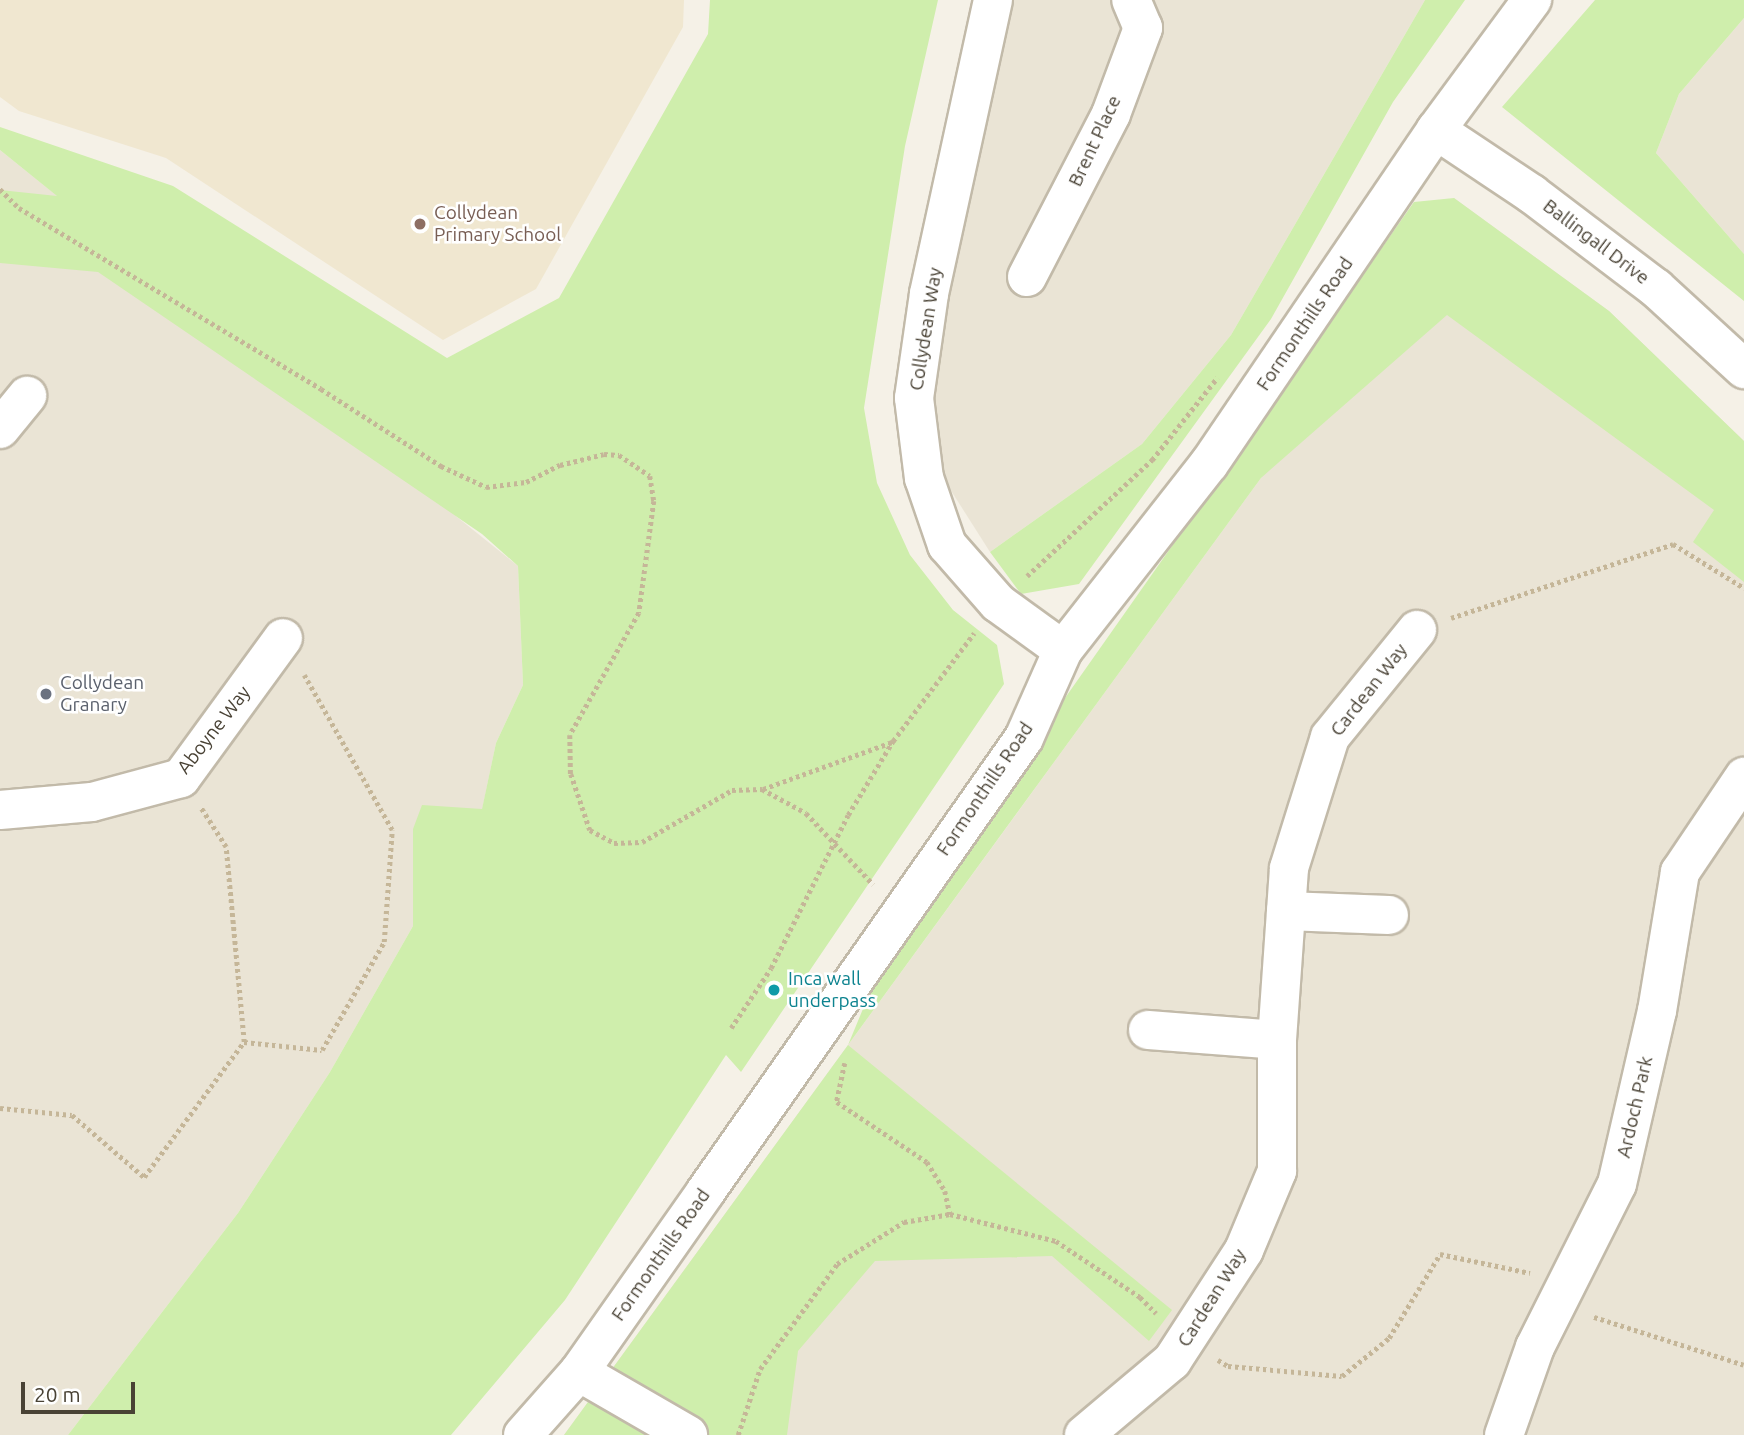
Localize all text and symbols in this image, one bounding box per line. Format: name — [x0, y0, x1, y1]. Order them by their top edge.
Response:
street label: Brent Place — [1064, 92, 1126, 190]
street label: Ballingall Drive — [1538, 195, 1654, 289]
place label: Collydean Primary School — [434, 202, 561, 246]
marker: Collydean Primary School — [412, 216, 428, 232]
street label: Formonthills Road — [1252, 253, 1358, 395]
street label: Collydean Way — [905, 266, 947, 392]
street label: Cardean Way — [1326, 639, 1412, 741]
place label: Collydean Granary — [60, 672, 144, 716]
street label: Aboyne Way — [173, 681, 255, 779]
marker: Collydean Granary — [38, 686, 54, 702]
street label: Formonthills Road — [932, 718, 1038, 860]
place label: Inca wall underpass — [788, 968, 876, 1012]
marker: Inca wall underpass — [766, 982, 782, 998]
street label: Ardoch Park — [1612, 1054, 1658, 1160]
street label: Formonthills Road — [607, 1185, 715, 1325]
street label: Cardean Way — [1173, 1245, 1251, 1351]
scale bar — [24, 1368, 138, 1412]
text: 20 m — [34, 1382, 81, 1406]

